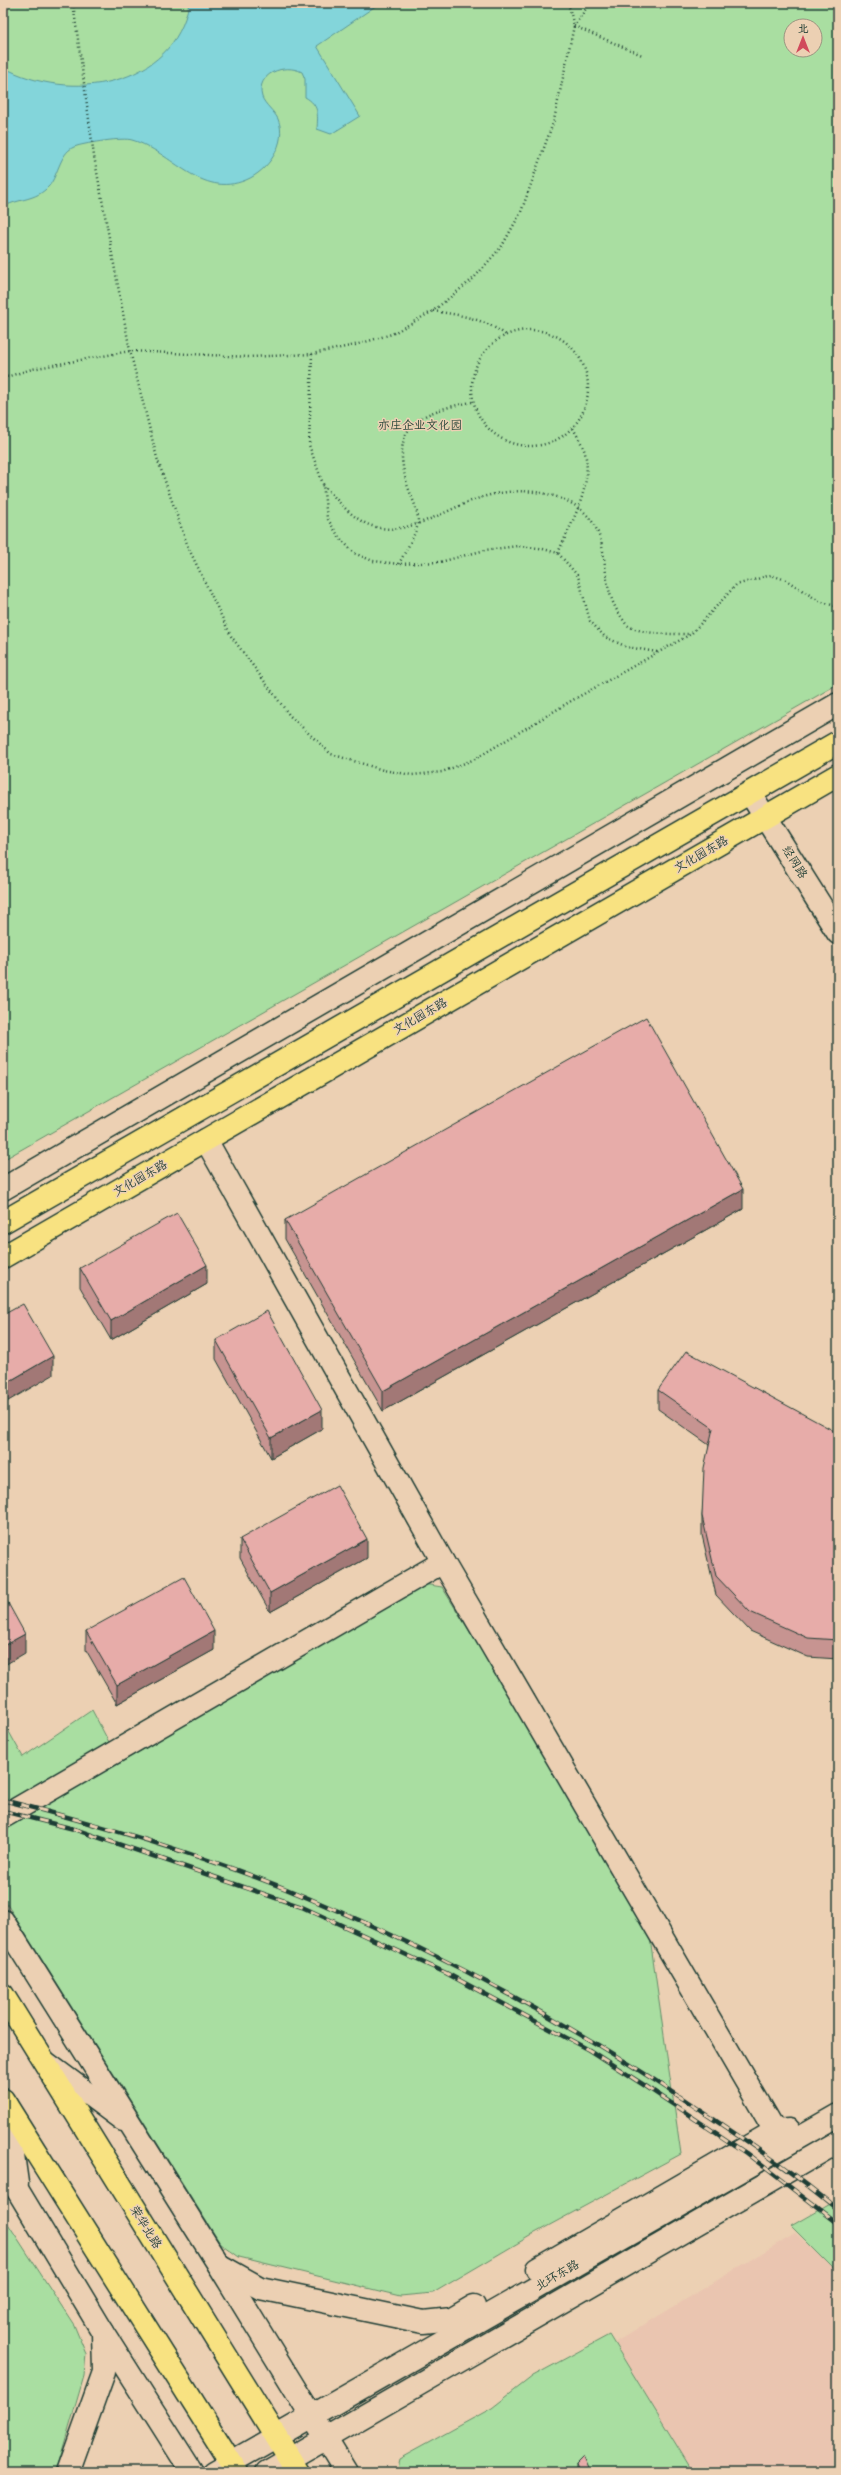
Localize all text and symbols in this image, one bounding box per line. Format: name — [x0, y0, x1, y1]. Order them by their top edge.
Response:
north arrow — [783, 18, 823, 58]
text: 北 — [798, 21, 809, 35]
park label: 亦庄企业文化园 — [378, 417, 462, 432]
street label: 文化园东路 — [671, 832, 730, 875]
street label: 经网路 — [780, 842, 811, 881]
street label: 文化园东路 — [390, 994, 449, 1037]
street label: 文化园东路 — [110, 1156, 169, 1199]
street label: 荣华北路 — [127, 2202, 166, 2251]
street label: 北环东路 — [532, 2256, 581, 2293]

